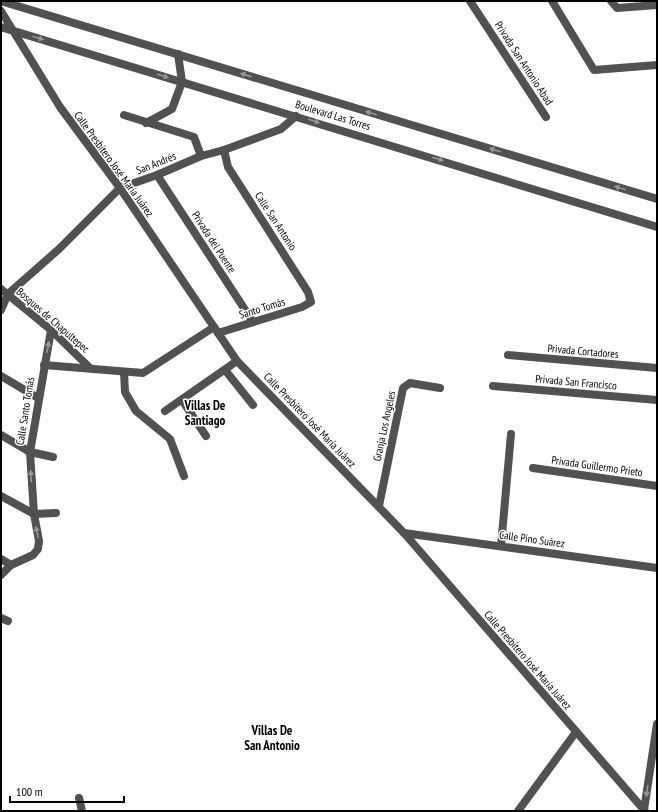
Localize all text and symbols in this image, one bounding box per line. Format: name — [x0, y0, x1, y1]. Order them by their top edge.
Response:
street label: Privada San Antonio Abad — [492, 18, 556, 108]
one-way arrow — [33, 35, 45, 41]
one-way arrow — [240, 72, 252, 78]
one-way arrow — [157, 73, 169, 79]
street label: Boulevard Las Torres — [294, 97, 373, 133]
street label: Calle Presbítero José María Juárez — [71, 109, 157, 219]
one-way arrow — [365, 110, 377, 116]
one-way arrow — [308, 118, 320, 124]
one-way arrow — [489, 147, 501, 153]
street label: San Andrés — [134, 149, 178, 177]
one-way arrow — [433, 156, 445, 162]
one-way arrow — [613, 185, 625, 191]
street label: Calle San Antonio — [252, 189, 300, 253]
street label: Privada del Puente — [189, 209, 239, 276]
street label: Bosques de Chapultepec — [14, 284, 93, 356]
street label: Santo Tomás — [237, 294, 287, 322]
one-way arrow — [45, 341, 51, 354]
street label: Privada Cortadores — [547, 341, 619, 361]
street label: Calle Presbítero José María Juárez — [261, 370, 359, 470]
street label: Privada San Francisco — [535, 371, 618, 393]
street label: Calle Santo Tomás — [13, 376, 37, 446]
street label: Granja Los Angeles — [370, 389, 398, 462]
district label: Villas De Santiago — [184, 397, 226, 429]
street label: Privada Guillermo Prieto — [550, 453, 644, 479]
one-way arrow — [28, 470, 35, 482]
one-way arrow — [34, 525, 40, 538]
street label: Calle Pino Suárez — [498, 527, 566, 551]
street label: Calle Presbítero José María Juárez — [481, 608, 575, 712]
district label: Villas De San Antonio — [244, 722, 300, 754]
scale bar — [10, 778, 124, 804]
text: 100 m — [16, 784, 43, 799]
one-way arrow — [644, 784, 650, 797]

